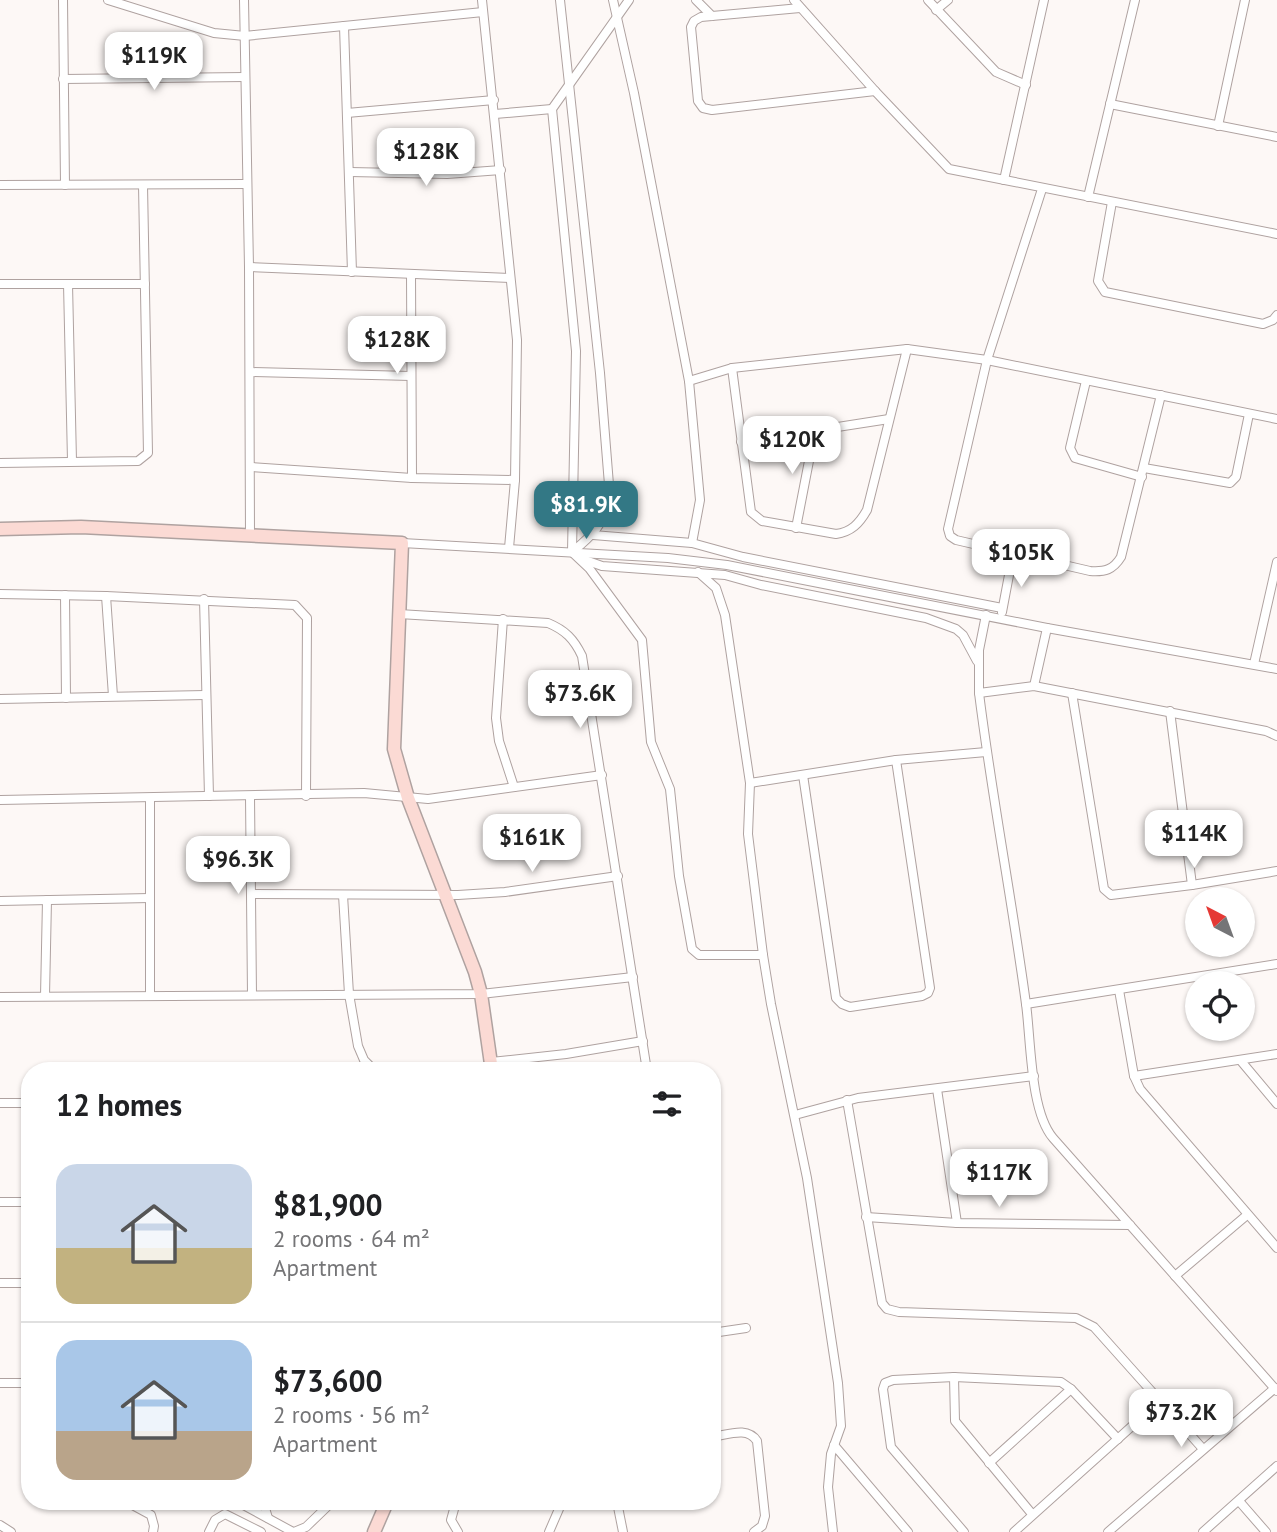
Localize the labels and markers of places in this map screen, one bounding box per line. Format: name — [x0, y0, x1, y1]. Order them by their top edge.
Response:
pin: $119K — [105, 32, 203, 92]
pin: $128K — [377, 128, 475, 188]
pin: $128K — [348, 316, 446, 376]
pin: $120K — [743, 416, 841, 476]
pin: $81.9K — [529, 482, 643, 541]
pin: $105K — [972, 530, 1070, 589]
pin: $73.6K — [523, 670, 637, 730]
pin: $114K — [1145, 810, 1243, 870]
pin: $161K — [483, 814, 581, 874]
pin: $96.3K — [181, 836, 295, 896]
pin: $117K — [950, 1150, 1048, 1209]
pin: $73.2K — [1124, 1390, 1238, 1449]

